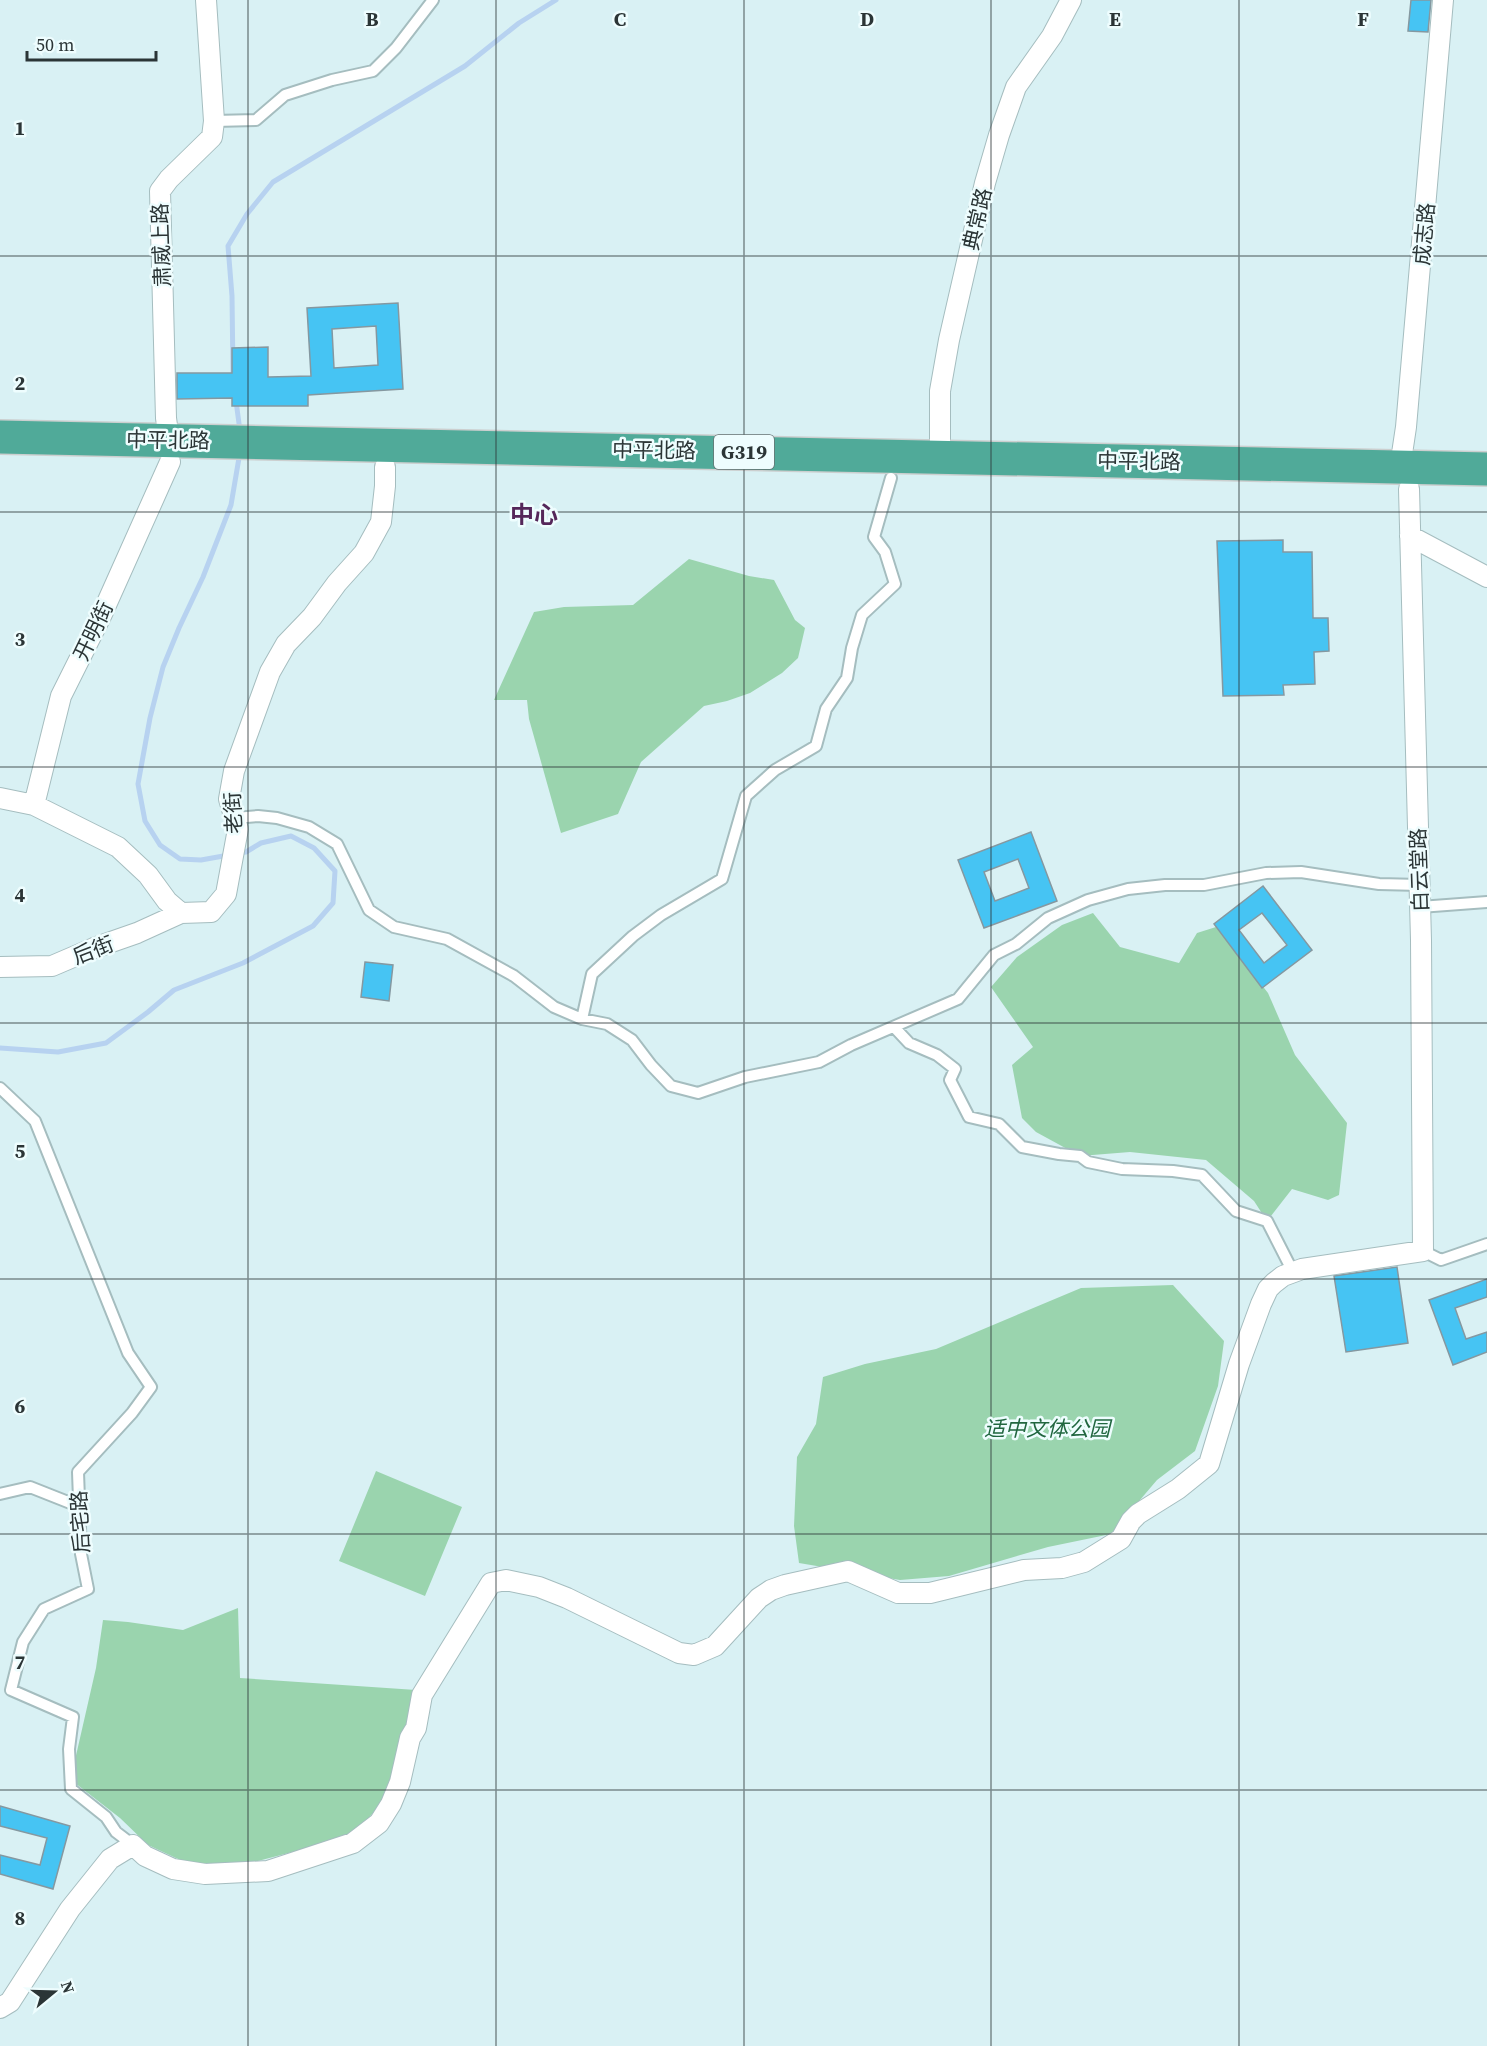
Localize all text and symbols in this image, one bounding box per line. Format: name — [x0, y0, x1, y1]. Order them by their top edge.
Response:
text: B — [365, 5, 379, 33]
text: C — [614, 5, 626, 33]
text: D — [860, 5, 874, 33]
text: E — [1109, 5, 1121, 33]
text: F — [1357, 5, 1369, 33]
scale bar — [27, 24, 156, 62]
text: 50 m — [36, 32, 74, 57]
text: 1 — [15, 114, 25, 142]
street label: 典常路 — [956, 185, 998, 253]
street label: 成志路 — [1407, 201, 1441, 267]
street label: 肃威上路 — [145, 203, 177, 287]
text: 2 — [15, 369, 26, 397]
street label: 中平北路 — [126, 425, 210, 455]
street label: 中平北路 — [612, 435, 696, 465]
road number: G319 — [714, 435, 774, 469]
street label: 中平北路 — [1097, 446, 1181, 476]
district label: 中心 — [510, 498, 558, 531]
street label: 开明街 — [66, 596, 120, 666]
text: 3 — [15, 625, 26, 653]
street label: 老街 — [217, 791, 249, 835]
street label: 白云堂路 — [1403, 828, 1435, 912]
text: 4 — [15, 881, 26, 909]
street label: 后街 — [68, 929, 118, 971]
text: 5 — [15, 1137, 26, 1165]
text: 6 — [15, 1392, 26, 1420]
park label: 适中文体公园 — [984, 1414, 1113, 1443]
street label: 后宅路 — [64, 1490, 96, 1554]
text: 7 — [15, 1648, 26, 1676]
text: 8 — [15, 1904, 25, 1932]
north arrow — [24, 1962, 84, 2022]
text: N — [56, 1978, 81, 1997]

